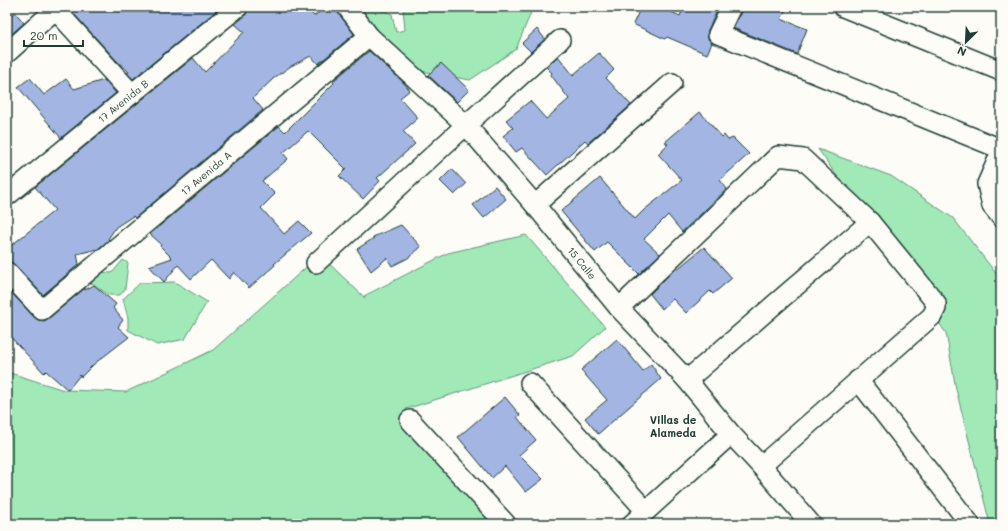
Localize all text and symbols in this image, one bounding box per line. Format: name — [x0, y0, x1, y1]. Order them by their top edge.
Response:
scale bar — [24, 22, 83, 48]
north arrow — [946, 22, 986, 62]
text: 20 m — [30, 27, 58, 43]
text: N — [955, 43, 969, 60]
street label: 17 Avenida B — [95, 76, 151, 126]
street label: 17 Avenida A — [178, 148, 234, 198]
street label: 15 Calle — [565, 244, 599, 282]
district label: Villas de Alameda — [650, 412, 697, 440]

